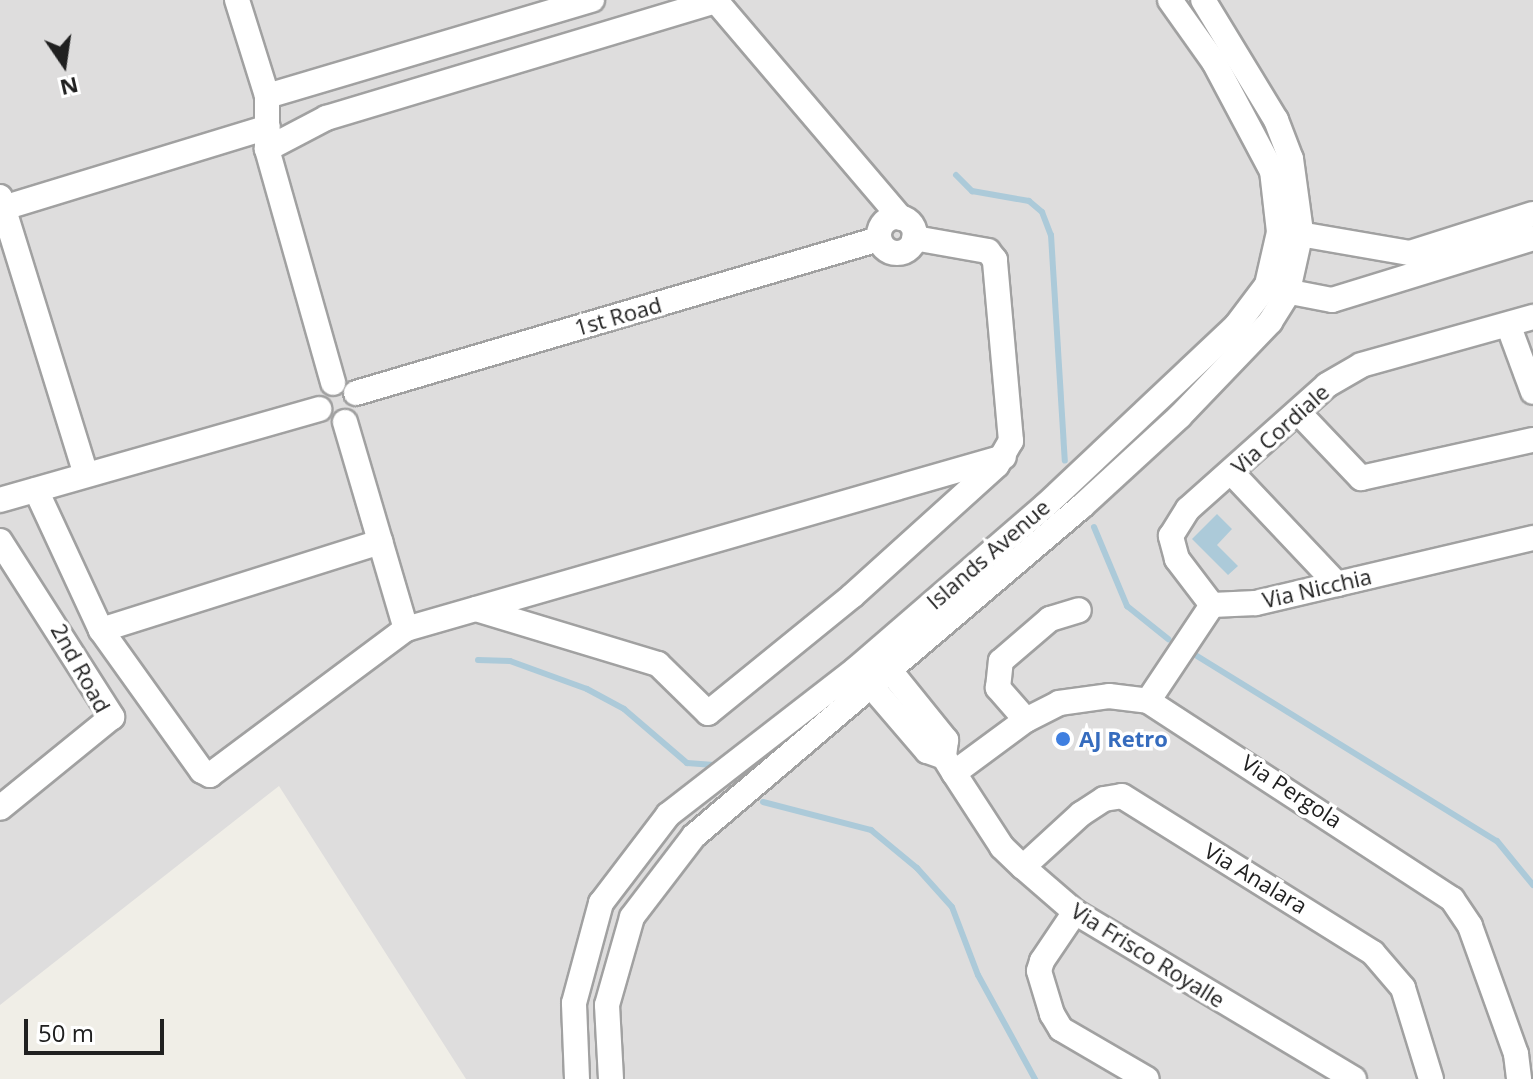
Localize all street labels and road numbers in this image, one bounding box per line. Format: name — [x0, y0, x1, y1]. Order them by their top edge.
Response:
street label: 1st Road — [572, 291, 664, 341]
street label: Via Cordiale — [1226, 378, 1334, 480]
street label: Islands Avenue — [921, 493, 1055, 615]
street label: Via Nicchia — [1260, 563, 1374, 613]
street label: 2nd Road — [46, 619, 116, 717]
street label: Via Pergola — [1237, 749, 1347, 833]
street label: Via Analara — [1200, 837, 1312, 919]
street label: Via Frisco Royalle — [1066, 897, 1230, 1013]

